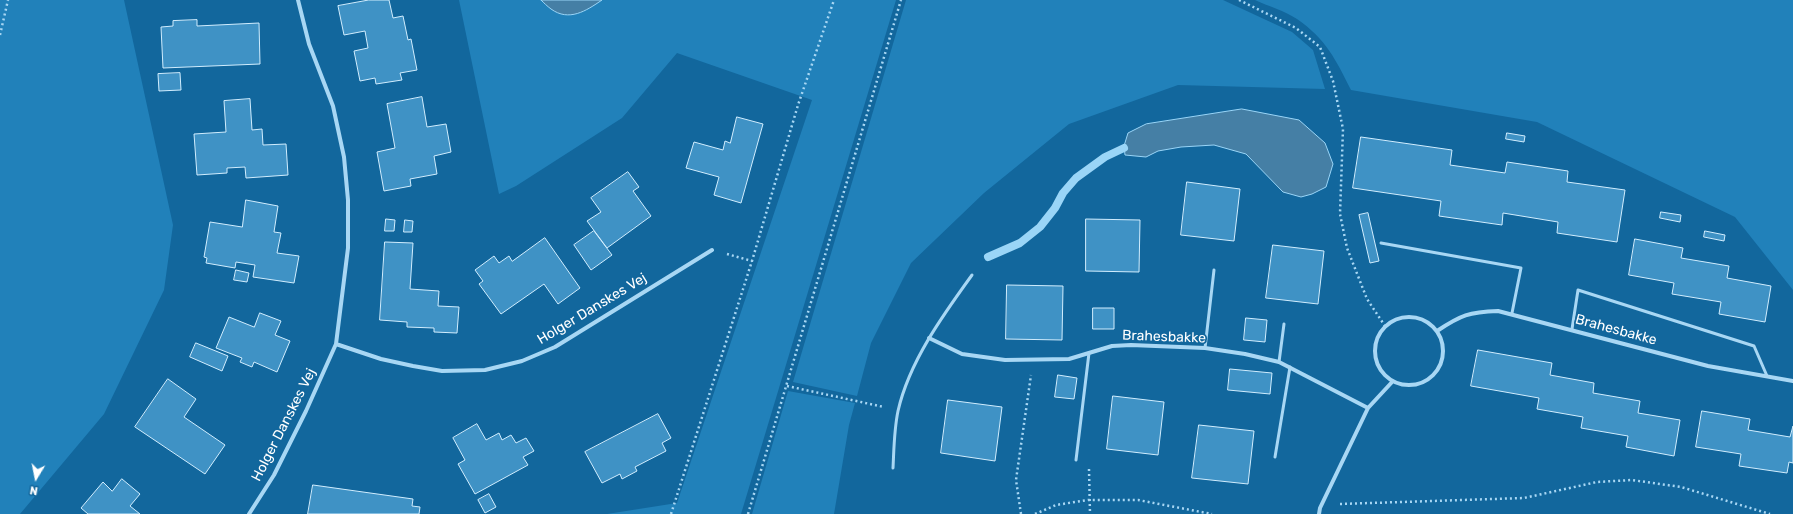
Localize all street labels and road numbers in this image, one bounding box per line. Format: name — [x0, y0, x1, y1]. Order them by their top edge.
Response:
street label: Holger Danskes Vej — [534, 270, 650, 348]
street label: Brahesbakke — [1573, 311, 1659, 349]
street label: Brahesbakke — [1122, 327, 1206, 347]
street label: Holger Danskes Vej — [248, 366, 320, 484]

